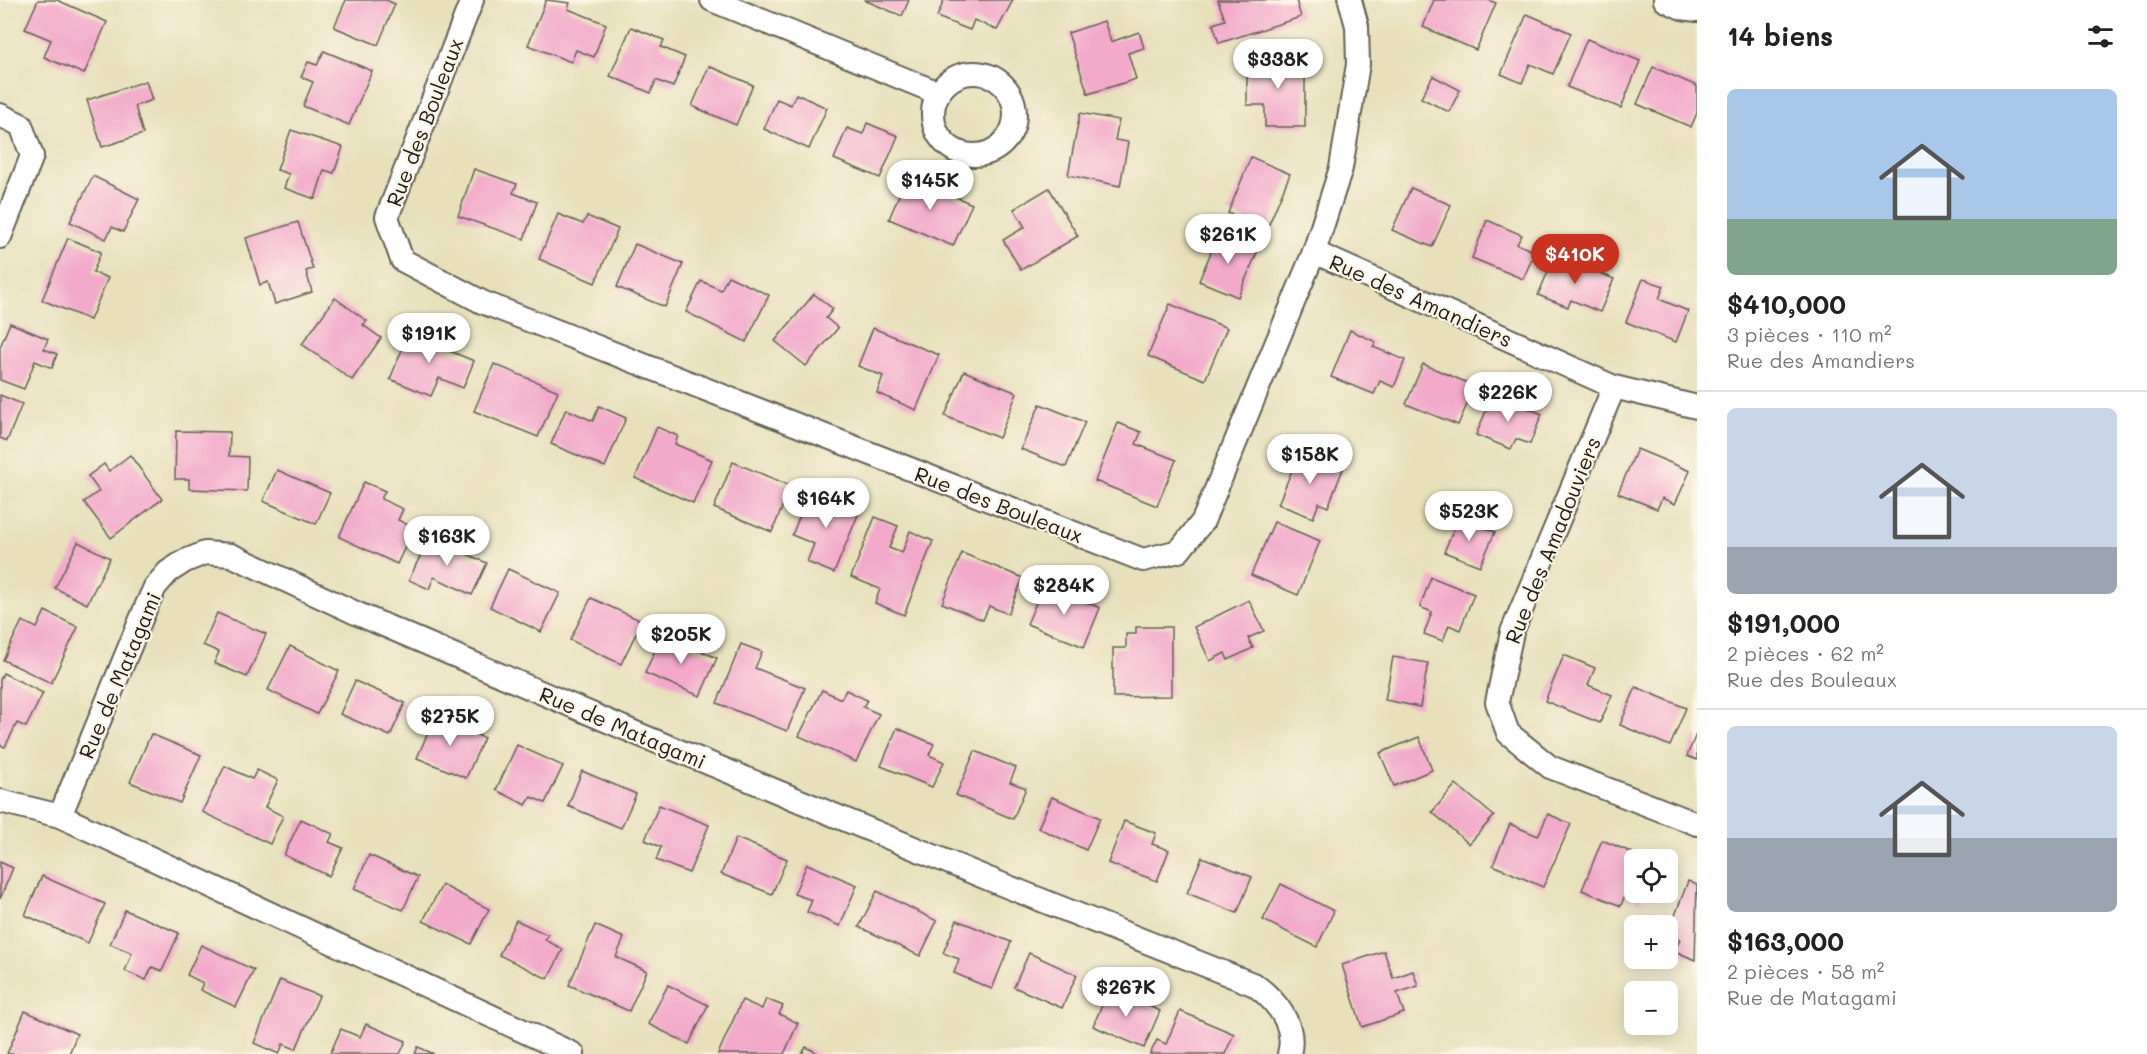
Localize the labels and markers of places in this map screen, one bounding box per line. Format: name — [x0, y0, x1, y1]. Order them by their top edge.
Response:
pin: $338K — [1236, 39, 1320, 90]
pin: $145K — [888, 160, 972, 211]
pin: $261K — [1186, 214, 1270, 265]
pin: $410K — [1533, 234, 1617, 285]
pin: $191K — [387, 313, 471, 364]
pin: $226K — [1466, 372, 1550, 423]
pin: $158K — [1268, 434, 1352, 485]
pin: $164K — [784, 478, 868, 529]
pin: $523K — [1427, 491, 1511, 542]
pin: $163K — [405, 516, 489, 567]
pin: $284K — [1022, 565, 1106, 616]
pin: $205K — [639, 614, 723, 665]
pin: $275K — [408, 696, 492, 747]
pin: $267K — [1084, 967, 1168, 1018]

